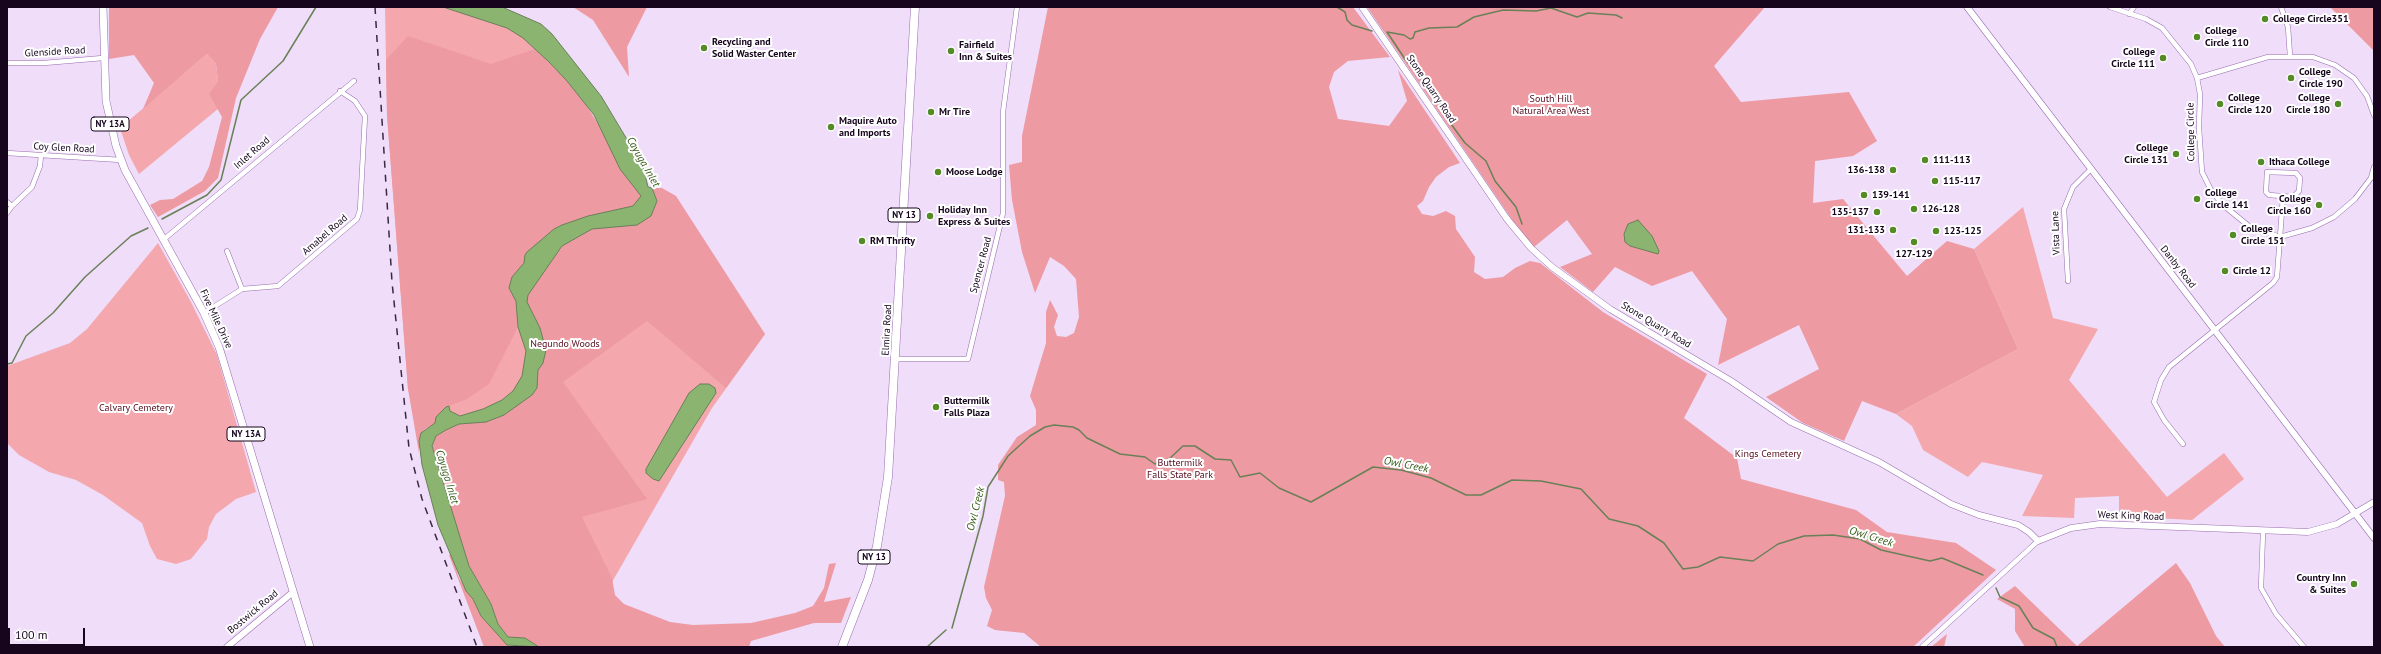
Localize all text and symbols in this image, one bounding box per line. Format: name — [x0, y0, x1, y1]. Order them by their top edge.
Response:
place label: College Circle351 — [2273, 13, 2349, 25]
marker: College Circle351 — [2260, 14, 2270, 24]
place label: College Circle 110 — [2205, 25, 2249, 48]
marker: College Circle 110 — [2192, 32, 2202, 42]
place label: Recycling and Solid Waster Center — [712, 36, 796, 60]
place label: Fairfield Inn & Suites — [959, 39, 1012, 62]
marker: Recycling and Solid Waster Center — [699, 43, 709, 53]
street label: Glenside Road — [24, 44, 86, 60]
marker: Fairfield Inn & Suites — [946, 46, 956, 56]
place label: College Circle 111 — [2111, 46, 2155, 70]
street label: Stone Quarry Road — [1404, 53, 1458, 125]
marker: College Circle 111 — [2158, 53, 2168, 63]
place label: College Circle 190 — [2299, 66, 2343, 90]
marker: College Circle 190 — [2286, 73, 2296, 83]
place label: College Circle 120 — [2228, 92, 2272, 116]
place label: College Circle 180 — [2286, 92, 2330, 116]
park label: South Hill Natural Area West — [1513, 93, 1589, 116]
marker: College Circle 120 — [2215, 99, 2225, 109]
marker: College Circle 180 — [2333, 99, 2343, 109]
street label: College Circle — [2184, 102, 2198, 162]
place label: Mr Tire — [939, 106, 970, 118]
marker: Mr Tire — [926, 107, 936, 117]
place label: Maquire Auto and Imports — [839, 115, 897, 138]
road number: NY 13A — [91, 117, 129, 131]
marker: Maquire Auto and Imports — [826, 122, 836, 132]
street label: Inlet Road — [232, 134, 272, 172]
water label: Cayuga Inlet — [623, 135, 663, 189]
street label: Coy Glen Road — [33, 140, 95, 156]
place label: College Circle 131 — [2124, 142, 2168, 166]
marker: College Circle 131 — [2171, 149, 2181, 159]
place label: 111-113 — [1933, 154, 1971, 166]
marker: 111-113 — [1920, 155, 1930, 165]
place label: Ithaca College — [2269, 156, 2330, 168]
marker: Ithaca College — [2256, 157, 2266, 167]
place label: 136-138 — [1847, 164, 1885, 176]
marker: 136-138 — [1888, 165, 1898, 175]
place label: Moose Lodge — [946, 166, 1003, 178]
marker: Moose Lodge — [933, 167, 943, 177]
place label: 115-117 — [1943, 175, 1981, 187]
marker: 115-117 — [1930, 176, 1940, 186]
place label: College Circle 141 — [2205, 187, 2249, 210]
place label: 139-141 — [1872, 189, 1910, 201]
marker: 139-141 — [1859, 190, 1869, 200]
place label: College Circle 160 — [2267, 193, 2311, 216]
marker: College Circle 141 — [2192, 194, 2202, 204]
marker: College Circle 160 — [2314, 200, 2324, 210]
place label: 126-128 — [1922, 203, 1960, 215]
place label: Holiday Inn Express & Suites — [938, 204, 1010, 228]
marker: 126-128 — [1909, 204, 1919, 214]
place label: 135-137 — [1831, 206, 1869, 218]
marker: 135-137 — [1872, 207, 1882, 217]
road number: NY 13 — [888, 208, 920, 222]
marker: Holiday Inn Express & Suites — [925, 211, 935, 221]
street label: Vista Lane — [2049, 211, 2063, 255]
street label: Amabel Road — [300, 212, 350, 258]
place label: College Circle 151 — [2241, 223, 2285, 246]
place label: 131-133 — [1847, 224, 1885, 236]
marker: 131-133 — [1888, 225, 1898, 235]
place label: 123-125 — [1944, 225, 1982, 237]
marker: 123-125 — [1931, 226, 1941, 236]
marker: College Circle 151 — [2228, 230, 2238, 240]
place label: RM Thrifty — [870, 235, 915, 247]
street label: Spencer Road — [968, 235, 994, 295]
marker: RM Thrifty — [857, 236, 867, 246]
marker: 127-129 — [1909, 237, 1919, 247]
street label: Danby Road — [2158, 243, 2198, 291]
place label: 127-129 — [1896, 248, 1932, 260]
place label: Circle 12 — [2233, 265, 2271, 277]
marker: Circle 12 — [2220, 266, 2230, 276]
street label: Five Mile Drive — [197, 287, 235, 351]
street label: Stone Quarry Road — [1619, 299, 1693, 351]
street label: Elmira Road — [880, 304, 894, 356]
park label: Negundo Woods — [530, 338, 600, 350]
place label: Buttermilk Falls Plaza — [944, 395, 990, 418]
park label: Calvary Cemetery — [99, 402, 173, 414]
marker: Buttermilk Falls Plaza — [931, 402, 941, 412]
road number: NY 13A — [227, 427, 265, 441]
park label: Kings Cemetery — [1735, 448, 1801, 460]
water label: Cayuga Inlet — [433, 449, 461, 505]
water label: Owl Creek — [1383, 454, 1429, 476]
park label: Buttermilk Falls State Park — [1147, 457, 1213, 480]
water label: Owl Creek — [964, 486, 988, 532]
street label: West King Road — [2097, 509, 2165, 523]
water label: Owl Creek — [1848, 524, 1894, 550]
road number: NY 13 — [858, 550, 890, 564]
place label: Country Inn & Suites — [2297, 572, 2346, 596]
marker: Country Inn & Suites — [2349, 579, 2359, 589]
street label: Bostwick Road — [225, 587, 281, 637]
scale bar — [10, 620, 87, 646]
text: 100 m — [15, 627, 48, 642]

